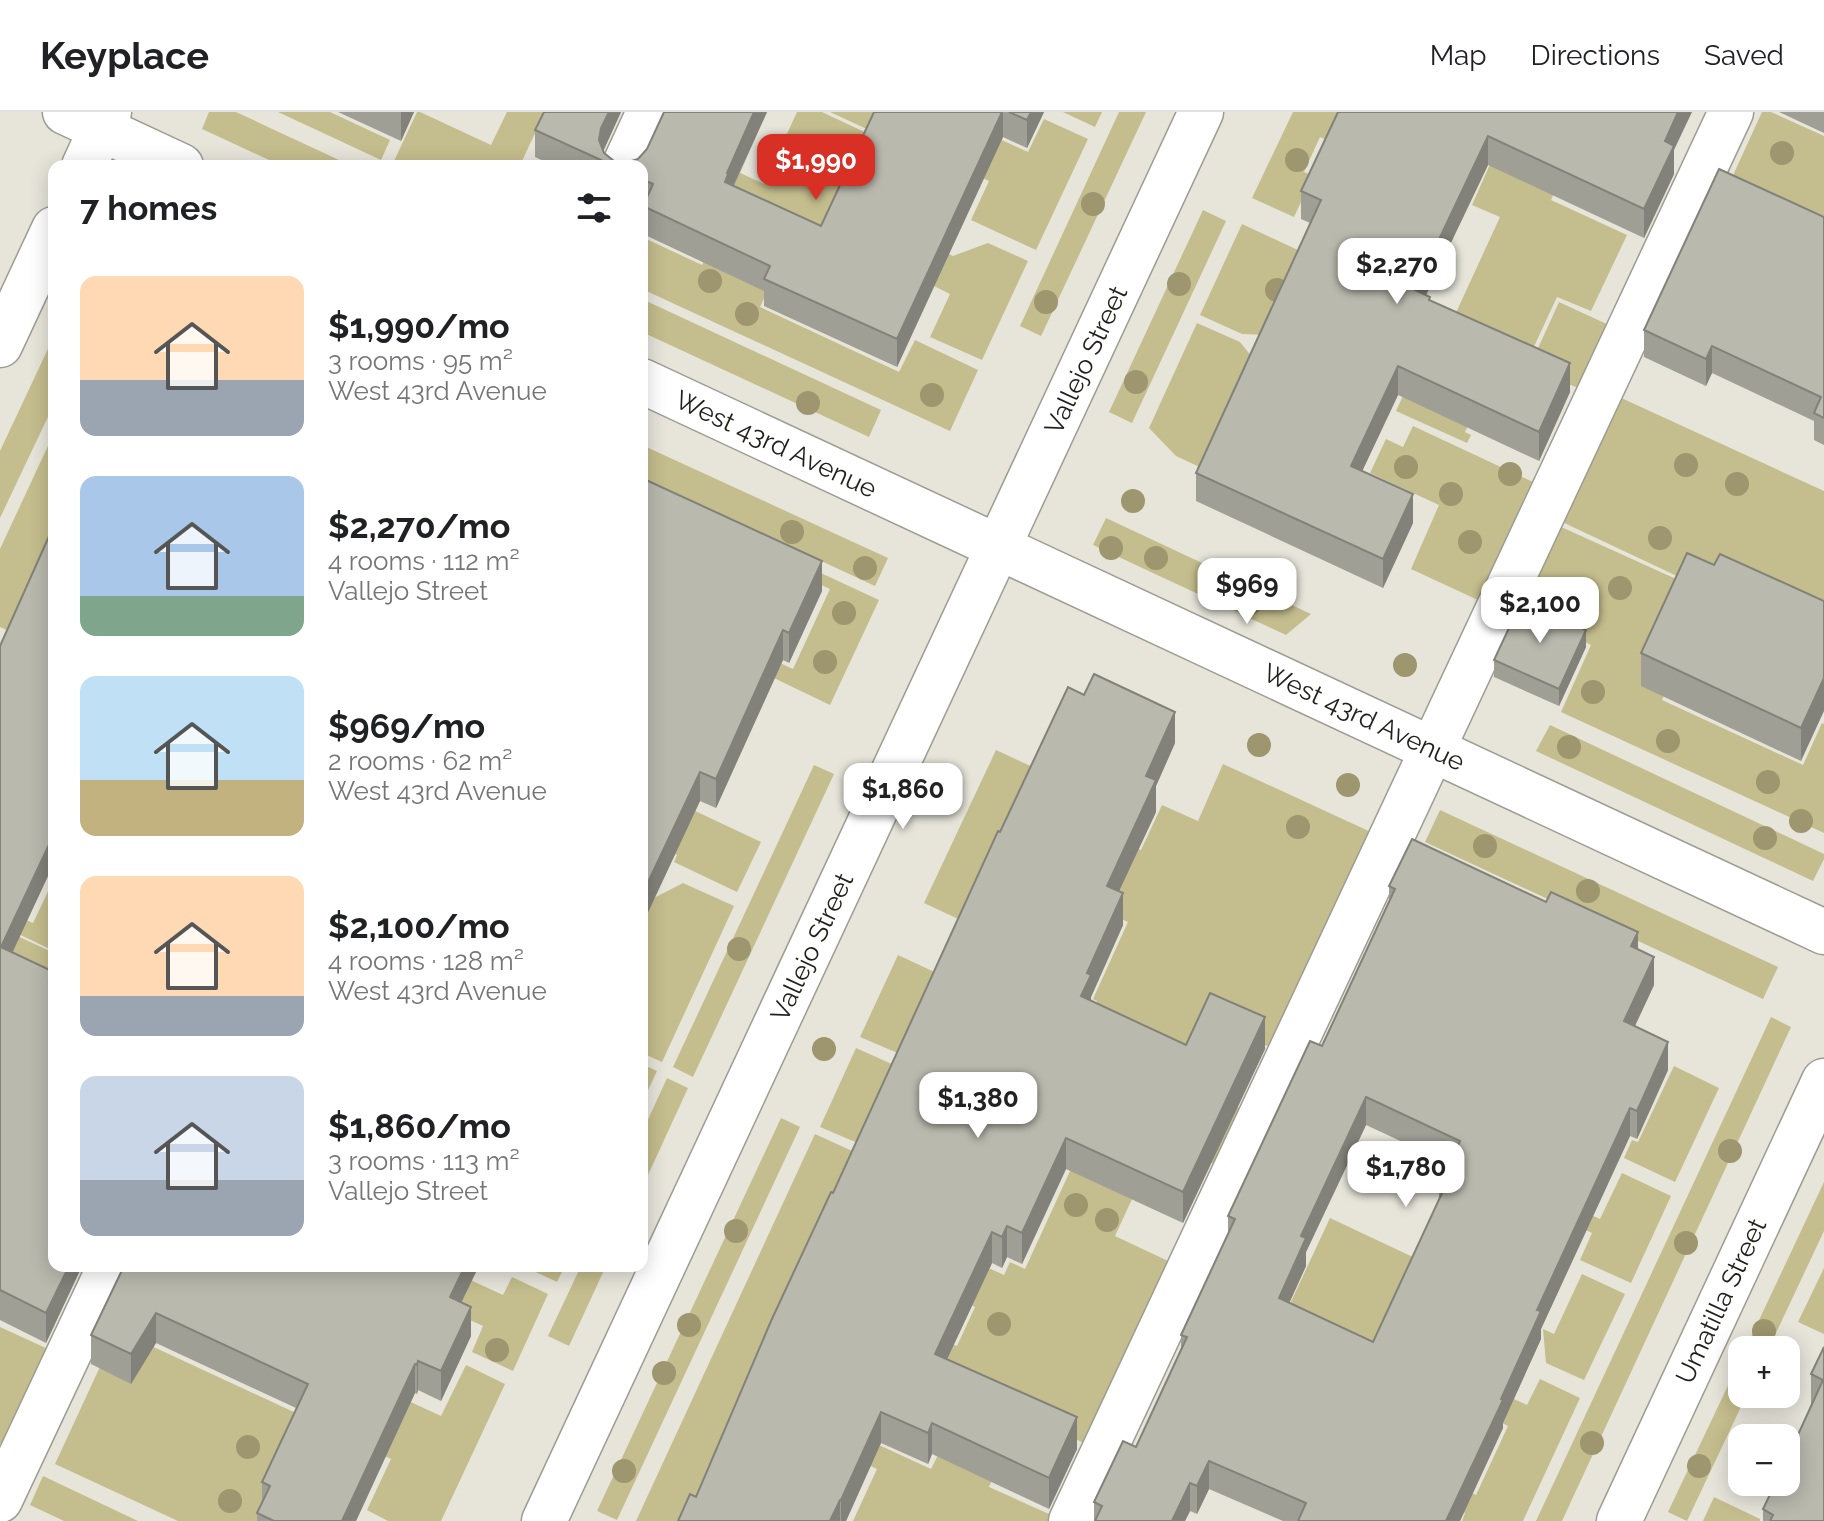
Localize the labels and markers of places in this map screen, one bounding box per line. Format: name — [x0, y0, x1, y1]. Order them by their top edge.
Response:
pin: $1,990 — [751, 134, 881, 202]
pin: $2,270 — [1332, 238, 1462, 306]
pin: $969 — [1200, 558, 1294, 626]
pin: $2,100 — [1475, 577, 1605, 645]
pin: $1,860 — [838, 763, 968, 831]
pin: $1,380 — [913, 1072, 1043, 1140]
pin: $1,780 — [1341, 1141, 1471, 1209]

